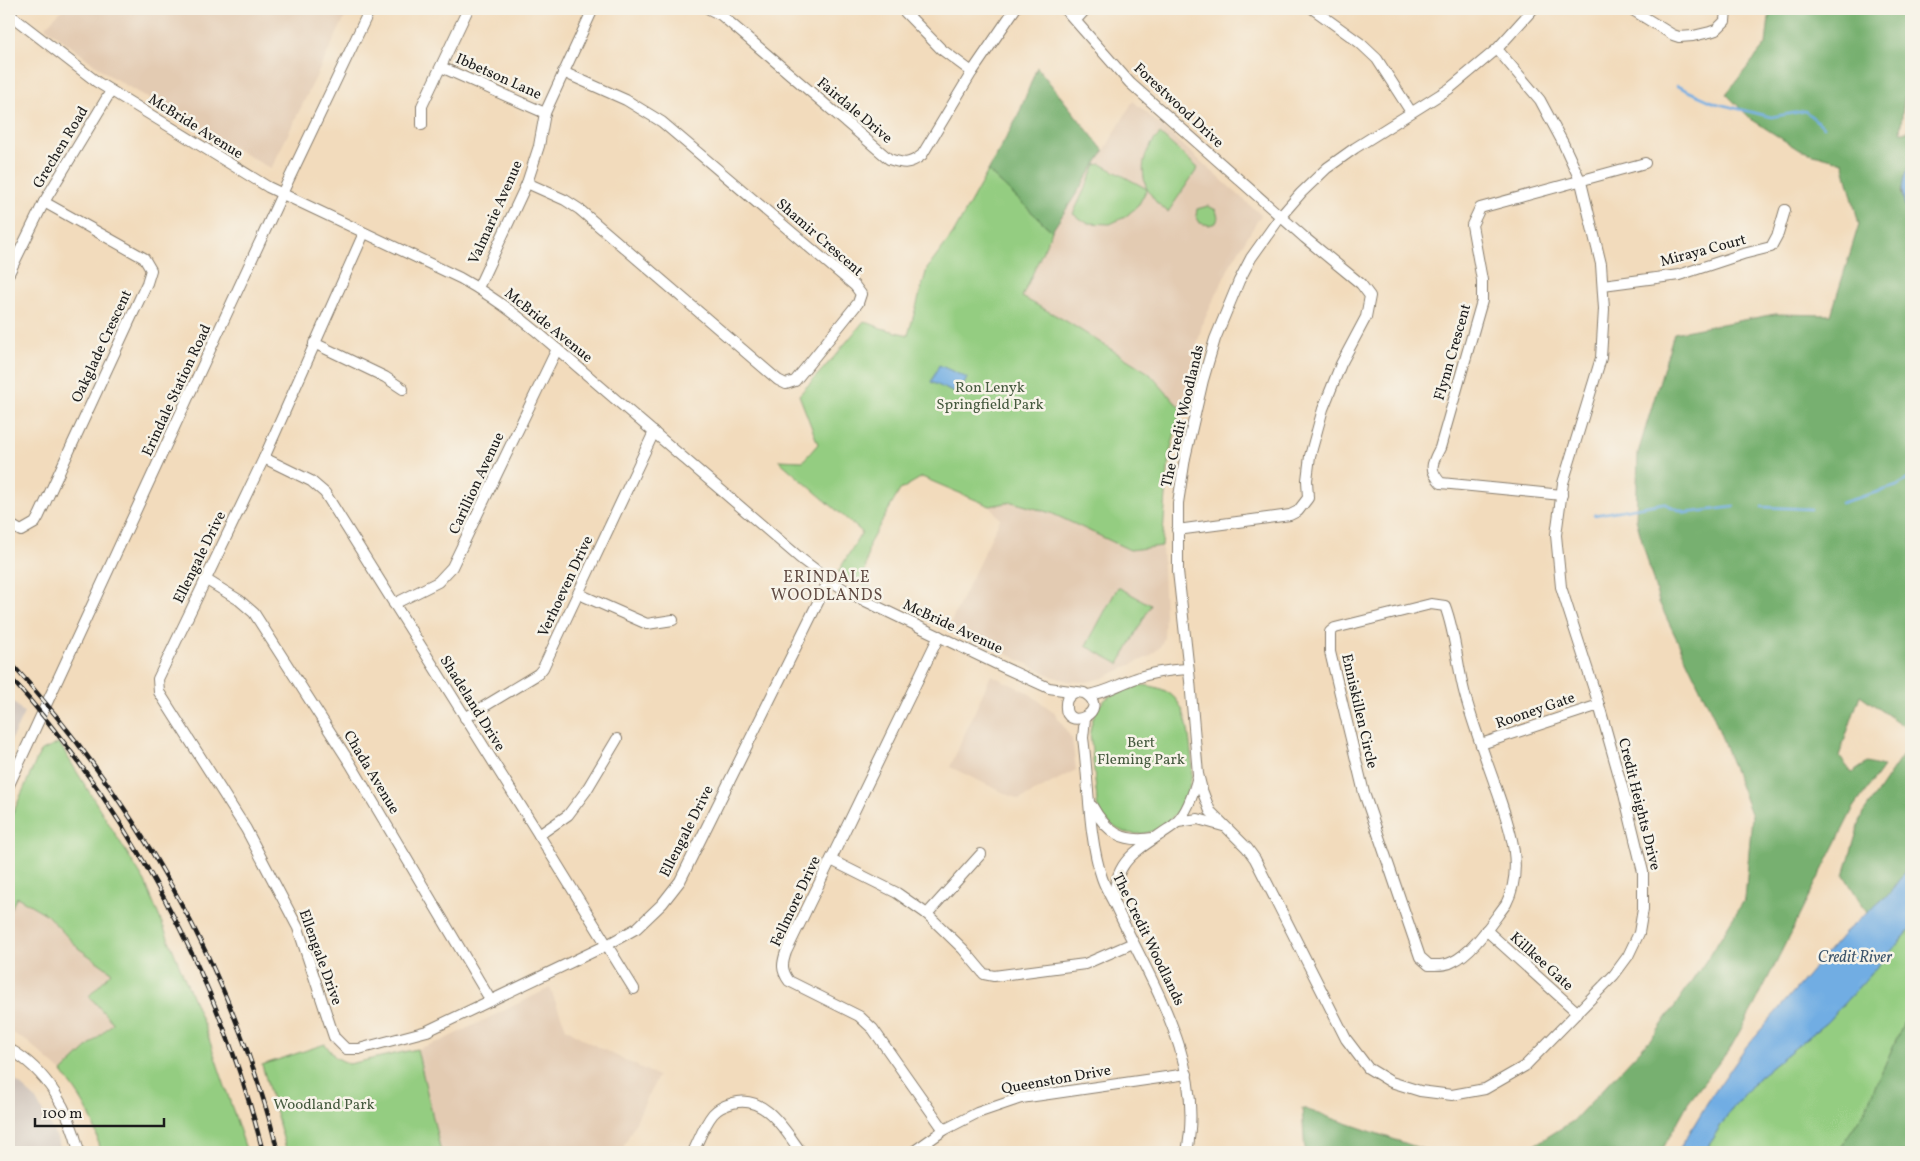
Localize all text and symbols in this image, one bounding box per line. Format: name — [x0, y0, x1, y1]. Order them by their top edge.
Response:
street label: Ibbetson Lane — [452, 49, 545, 106]
street label: Forestwood Drive — [1128, 59, 1228, 153]
street label: Fairdale Drive — [812, 73, 896, 149]
street label: McBride Avenue — [144, 90, 247, 165]
street label: Grechen Road — [28, 103, 94, 193]
street label: Valmarie Avenue — [464, 157, 529, 268]
street label: Shamir Crescent — [771, 194, 867, 282]
street label: Miraya Court — [1658, 230, 1749, 273]
street label: McBride Avenue — [499, 284, 597, 368]
street label: Oakglade Crescent — [67, 287, 138, 407]
street label: Flynn Crescent — [1430, 302, 1477, 403]
street label: Erindale Station Road — [137, 321, 217, 460]
street label: The Credit Woodlands — [1157, 343, 1210, 490]
park label: Ron Lenyk Springfield Park — [936, 378, 1044, 416]
street label: Carillion Avenue — [444, 429, 510, 538]
street label: Ellengale Drive — [169, 508, 232, 607]
street label: Verhoeven Drive — [534, 533, 599, 641]
district label: ERINDALE WOODLANDS — [771, 567, 883, 607]
street label: McBride Avenue — [899, 595, 1006, 660]
street label: Shadeland Drive — [434, 652, 510, 756]
street label: Enniskillen Circle — [1335, 652, 1382, 771]
street label: Rooney Gate — [1493, 688, 1578, 735]
street label: Chada Avenue — [337, 727, 404, 819]
park label: Bert Fleming Park — [1097, 733, 1185, 771]
street label: Credit Heights Drive — [1612, 736, 1665, 873]
street label: Ellengale Drive — [655, 782, 719, 881]
street label: Fellmore Drive — [766, 853, 827, 950]
street label: The Credit Woodlands — [1106, 870, 1189, 1010]
street label: Ellengale Drive — [293, 907, 347, 1008]
street label: Killkee Gate — [1505, 928, 1577, 996]
water label: Credit River — [1818, 947, 1893, 969]
street label: Queenston Drive — [1000, 1061, 1113, 1100]
park label: Woodland Park — [273, 1095, 375, 1116]
scale bar — [35, 1096, 164, 1128]
text: 100 m — [42, 1104, 82, 1125]

